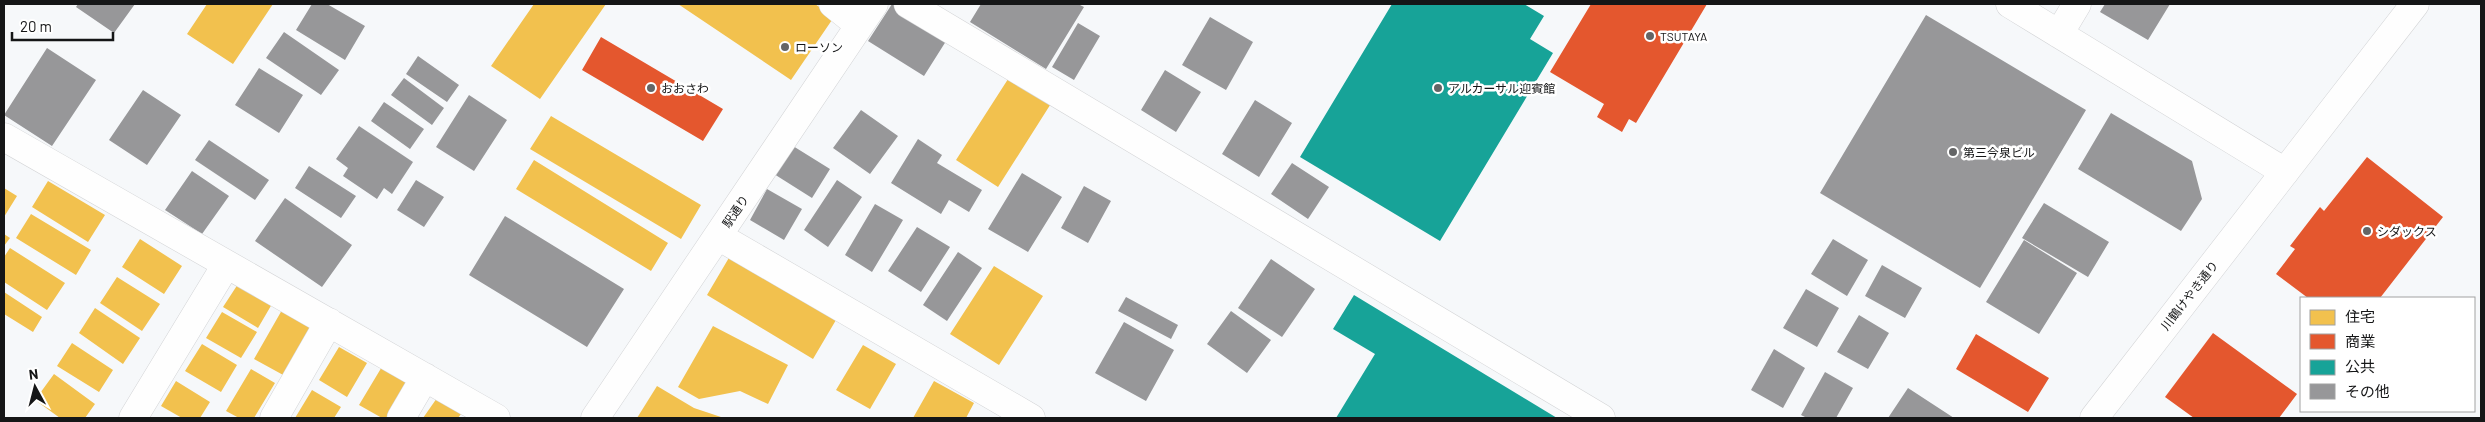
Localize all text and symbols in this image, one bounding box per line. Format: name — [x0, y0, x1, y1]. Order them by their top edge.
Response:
scale bar — [12, 10, 114, 42]
text: 20 m — [20, 17, 52, 35]
place label: TSUTAYA — [1660, 29, 1707, 43]
marker: TSUTAYA — [1644, 30, 1656, 42]
place label: ローソン — [795, 40, 843, 54]
marker: ローソン — [779, 41, 791, 53]
place label: おおさわ — [661, 81, 709, 95]
place label: アルカーサル迎賓館 — [1448, 81, 1555, 95]
marker: おおさわ — [645, 82, 657, 94]
marker: アルカーサル迎賓館 — [1432, 82, 1444, 94]
place label: 第三今泉ビル — [1963, 145, 2035, 159]
marker: 第三今泉ビル — [1947, 146, 1959, 158]
street label: 駅通り — [719, 192, 751, 230]
place label: シダックス — [2377, 224, 2437, 238]
marker: シダックス — [2361, 225, 2373, 237]
street label: 川鶴けやき通り — [2158, 258, 2220, 332]
legend — [2300, 297, 2475, 412]
text: 住宅 — [2345, 307, 2375, 325]
text: 商業 — [2345, 332, 2375, 350]
text: 公共 — [2345, 357, 2375, 375]
north arrow — [10, 362, 60, 412]
text: N — [28, 365, 39, 383]
text: その他 — [2345, 382, 2390, 400]

